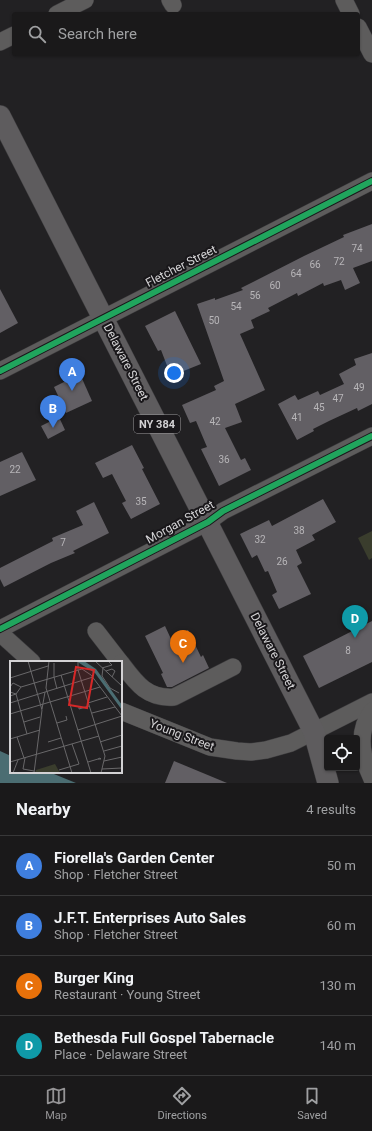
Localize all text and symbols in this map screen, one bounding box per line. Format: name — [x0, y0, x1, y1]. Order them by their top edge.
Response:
search box — [12, 12, 360, 56]
icon: search — [26, 23, 48, 45]
text: Search here — [58, 25, 137, 43]
street label: Fletcher Street — [143, 242, 219, 290]
house number: 74 — [351, 243, 363, 254]
house number: 72 — [333, 256, 345, 267]
house number: 66 — [309, 259, 321, 270]
house number: 64 — [290, 268, 302, 279]
house number: 60 — [269, 280, 281, 291]
house number: 56 — [249, 290, 261, 301]
house number: 54 — [230, 301, 242, 312]
house number: 50 — [208, 315, 220, 326]
street label: Delaware Street — [101, 321, 151, 403]
pin: A — [59, 358, 85, 391]
your location — [164, 363, 184, 383]
house number: 49 — [353, 382, 365, 393]
house number: 47 — [332, 393, 344, 404]
pin: B — [40, 395, 66, 428]
house number: 45 — [313, 402, 325, 413]
house number: 41 — [291, 412, 303, 423]
road number: NY 384 — [134, 415, 180, 433]
house number: 42 — [209, 416, 221, 427]
house number: 36 — [218, 454, 230, 465]
house number: 22 — [9, 464, 21, 475]
house number: 35 — [135, 496, 147, 507]
street label: Morgan Street — [143, 497, 217, 546]
house number: 38 — [293, 525, 305, 536]
house number: 32 — [254, 534, 266, 545]
house number: 7 — [60, 537, 66, 548]
house number: 26 — [276, 556, 288, 567]
pin: D — [342, 605, 368, 638]
street label: Delaware Street — [248, 610, 298, 692]
pin: C — [170, 630, 196, 663]
house number: 8 — [345, 645, 351, 656]
inset map — [10, 661, 122, 773]
street label: Young Street — [148, 716, 216, 754]
map controls — [324, 735, 360, 771]
button: locate — [324, 735, 360, 771]
text: Nearby — [16, 799, 71, 819]
text: 4 results — [306, 802, 356, 817]
text: Fiorella's Garden Center — [54, 849, 214, 867]
text: A — [25, 858, 33, 873]
text: 50 m — [327, 858, 356, 873]
text: Shop · Fletcher Street — [54, 867, 178, 882]
text: J.F.T. Enterprises Auto Sales — [54, 909, 246, 927]
text: B — [25, 918, 33, 933]
text: 60 m — [327, 918, 356, 933]
text: Shop · Fletcher Street — [54, 927, 178, 942]
text: Burger King — [54, 969, 134, 987]
text: C — [25, 978, 33, 993]
text: 130 m — [319, 978, 356, 993]
text: Restaurant · Young Street — [54, 987, 201, 1002]
text: Bethesda Full Gospel Tabernacle — [54, 1029, 274, 1047]
text: D — [25, 1038, 33, 1053]
text: 140 m — [319, 1038, 356, 1053]
text: Place · Delaware Street — [54, 1047, 187, 1062]
tab: Map — [45, 1085, 67, 1122]
tab: Directions — [157, 1085, 207, 1122]
tab: Saved — [297, 1085, 327, 1122]

